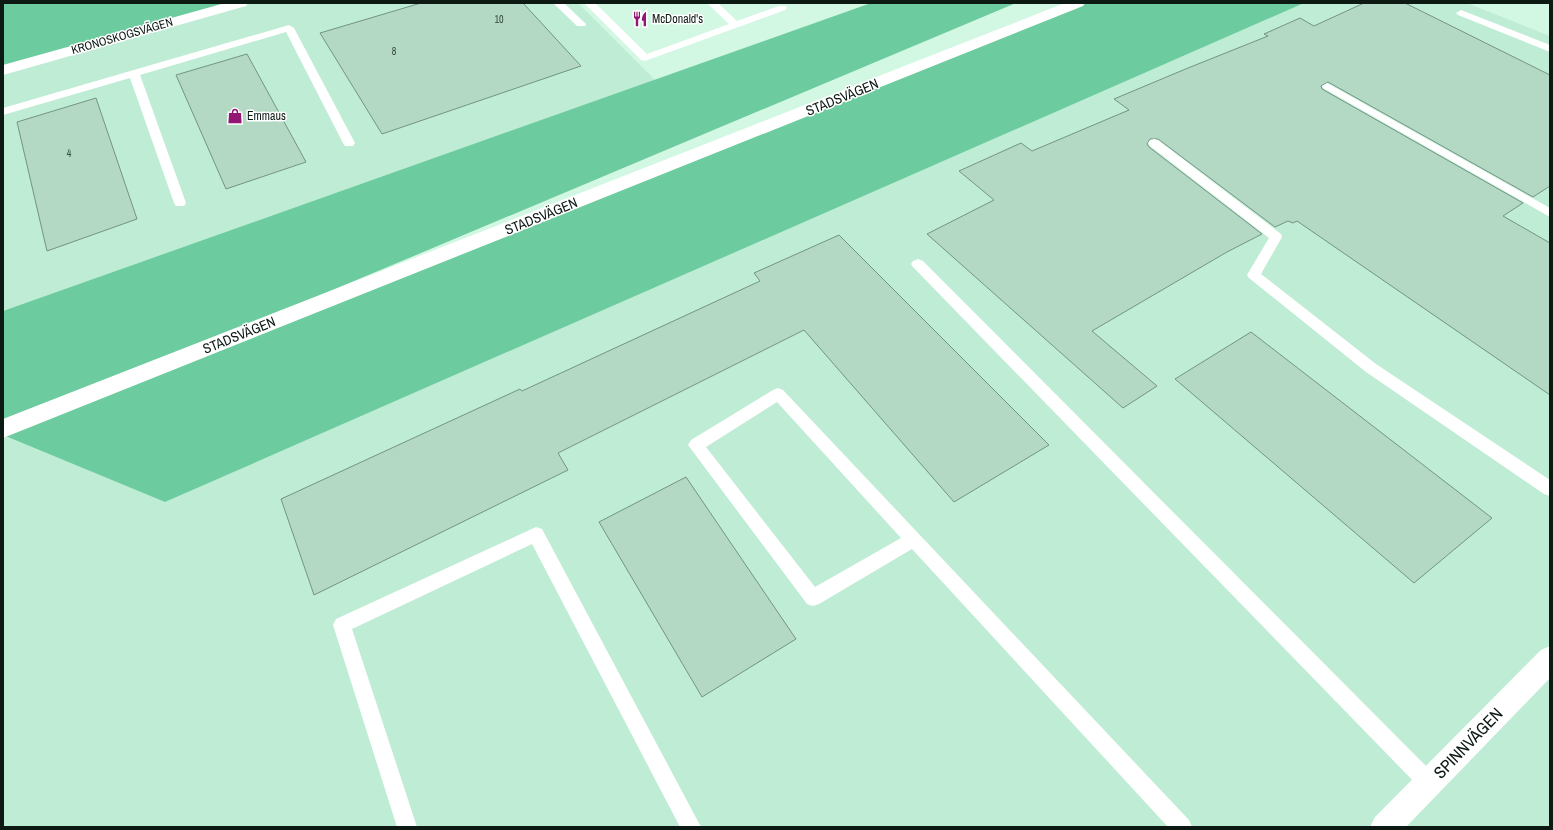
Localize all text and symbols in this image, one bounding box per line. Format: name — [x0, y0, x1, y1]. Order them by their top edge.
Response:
restaurant icon: McDonald's — [631, 10, 649, 28]
place label: McDonald's — [652, 11, 703, 27]
house number: 10 — [494, 13, 504, 26]
street label: KRONOSKOGSVÄGEN — [69, 14, 175, 58]
house number: 8 — [392, 45, 397, 58]
street label: STADSVÄGEN — [803, 74, 881, 120]
shop icon: Emmaus — [226, 107, 244, 125]
place label: Emmaus — [247, 108, 286, 124]
house number: 4 — [67, 147, 72, 160]
street label: STADSVÄGEN — [502, 193, 580, 239]
street label: STADSVÄGEN — [200, 312, 278, 358]
street label: SPINNVÄGEN — [1428, 702, 1507, 783]

